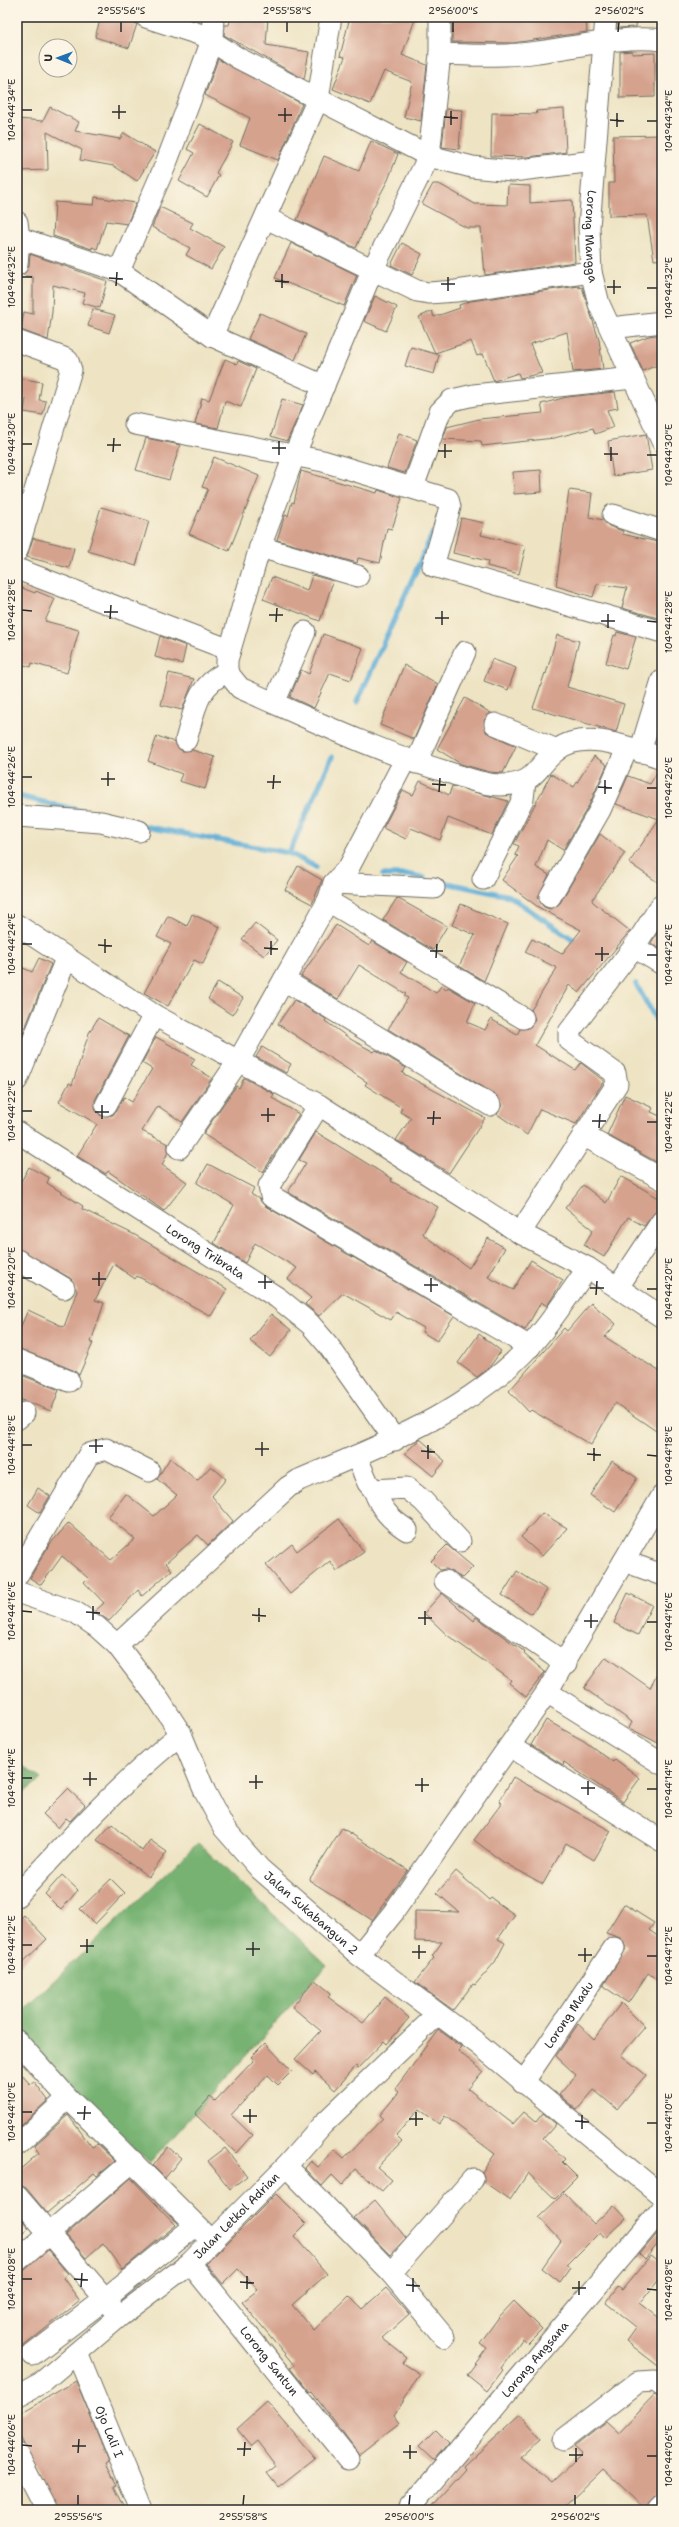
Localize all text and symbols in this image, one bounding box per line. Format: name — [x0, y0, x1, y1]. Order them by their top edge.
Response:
text: 2°55'56"S — [97, 4, 146, 17]
text: 2°55'58"S — [263, 4, 312, 17]
text: 2°56'00"S — [428, 4, 479, 17]
text: 2°56'02"S — [594, 4, 644, 17]
north arrow — [38, 38, 78, 78]
text: U — [41, 54, 56, 62]
text: 104°44'34"E — [5, 79, 18, 141]
text: 104°44'34"E — [662, 90, 675, 152]
street label: Lorong Mangga — [581, 189, 601, 285]
text: 104°44'32"E — [5, 246, 18, 308]
text: 104°44'32"E — [662, 257, 675, 319]
text: 104°44'30"E — [5, 413, 18, 475]
text: 104°44'30"E — [662, 424, 675, 486]
text: 104°44'28"E — [5, 579, 18, 641]
text: 104°44'28"E — [662, 591, 675, 653]
text: 104°44'26"E — [5, 746, 18, 808]
text: 104°44'26"E — [662, 757, 675, 819]
text: 104°44'24"E — [5, 913, 18, 975]
text: 104°44'24"E — [662, 924, 675, 986]
text: 104°44'22"E — [5, 1080, 18, 1142]
text: 104°44'22"E — [662, 1091, 675, 1153]
street label: Lorong Tribrata — [162, 1221, 248, 1283]
text: 104°44'20"E — [5, 1247, 18, 1309]
text: 104°44'20"E — [662, 1258, 675, 1320]
text: 104°44'18"E — [5, 1415, 18, 1475]
text: 104°44'18"E — [662, 1426, 675, 1486]
text: 104°44'16"E — [5, 1581, 18, 1641]
text: 104°44'16"E — [662, 1592, 675, 1652]
text: 104°44'14"E — [5, 1748, 18, 1808]
text: 104°44'14"E — [662, 1759, 675, 1819]
street label: Jalan Sukabangun 2 — [260, 1868, 361, 1959]
text: 104°44'12"E — [5, 1915, 18, 1975]
text: 104°44'12"E — [662, 1926, 675, 1986]
street label: Lorong Madu — [540, 1978, 597, 2052]
text: 104°44'10"E — [5, 2082, 18, 2142]
text: 104°44'10"E — [662, 2093, 675, 2153]
street label: Jalan Letkol Adrian — [190, 2169, 283, 2263]
text: 104°44'08"E — [5, 2248, 18, 2310]
text: 104°44'08"E — [662, 2259, 675, 2321]
street label: Lorong Angsana — [498, 2317, 572, 2401]
street label: Lorong Santun — [236, 2323, 302, 2399]
street label: Ojo Lali I — [91, 2403, 127, 2460]
text: 104°44'06"E — [5, 2414, 18, 2476]
text: 104°44'06"E — [662, 2425, 675, 2487]
text: 2°55'56"S — [54, 2510, 103, 2523]
text: 2°55'58"S — [219, 2510, 268, 2523]
text: 2°56'00"S — [384, 2510, 435, 2523]
text: 2°56'02"S — [550, 2510, 600, 2523]

